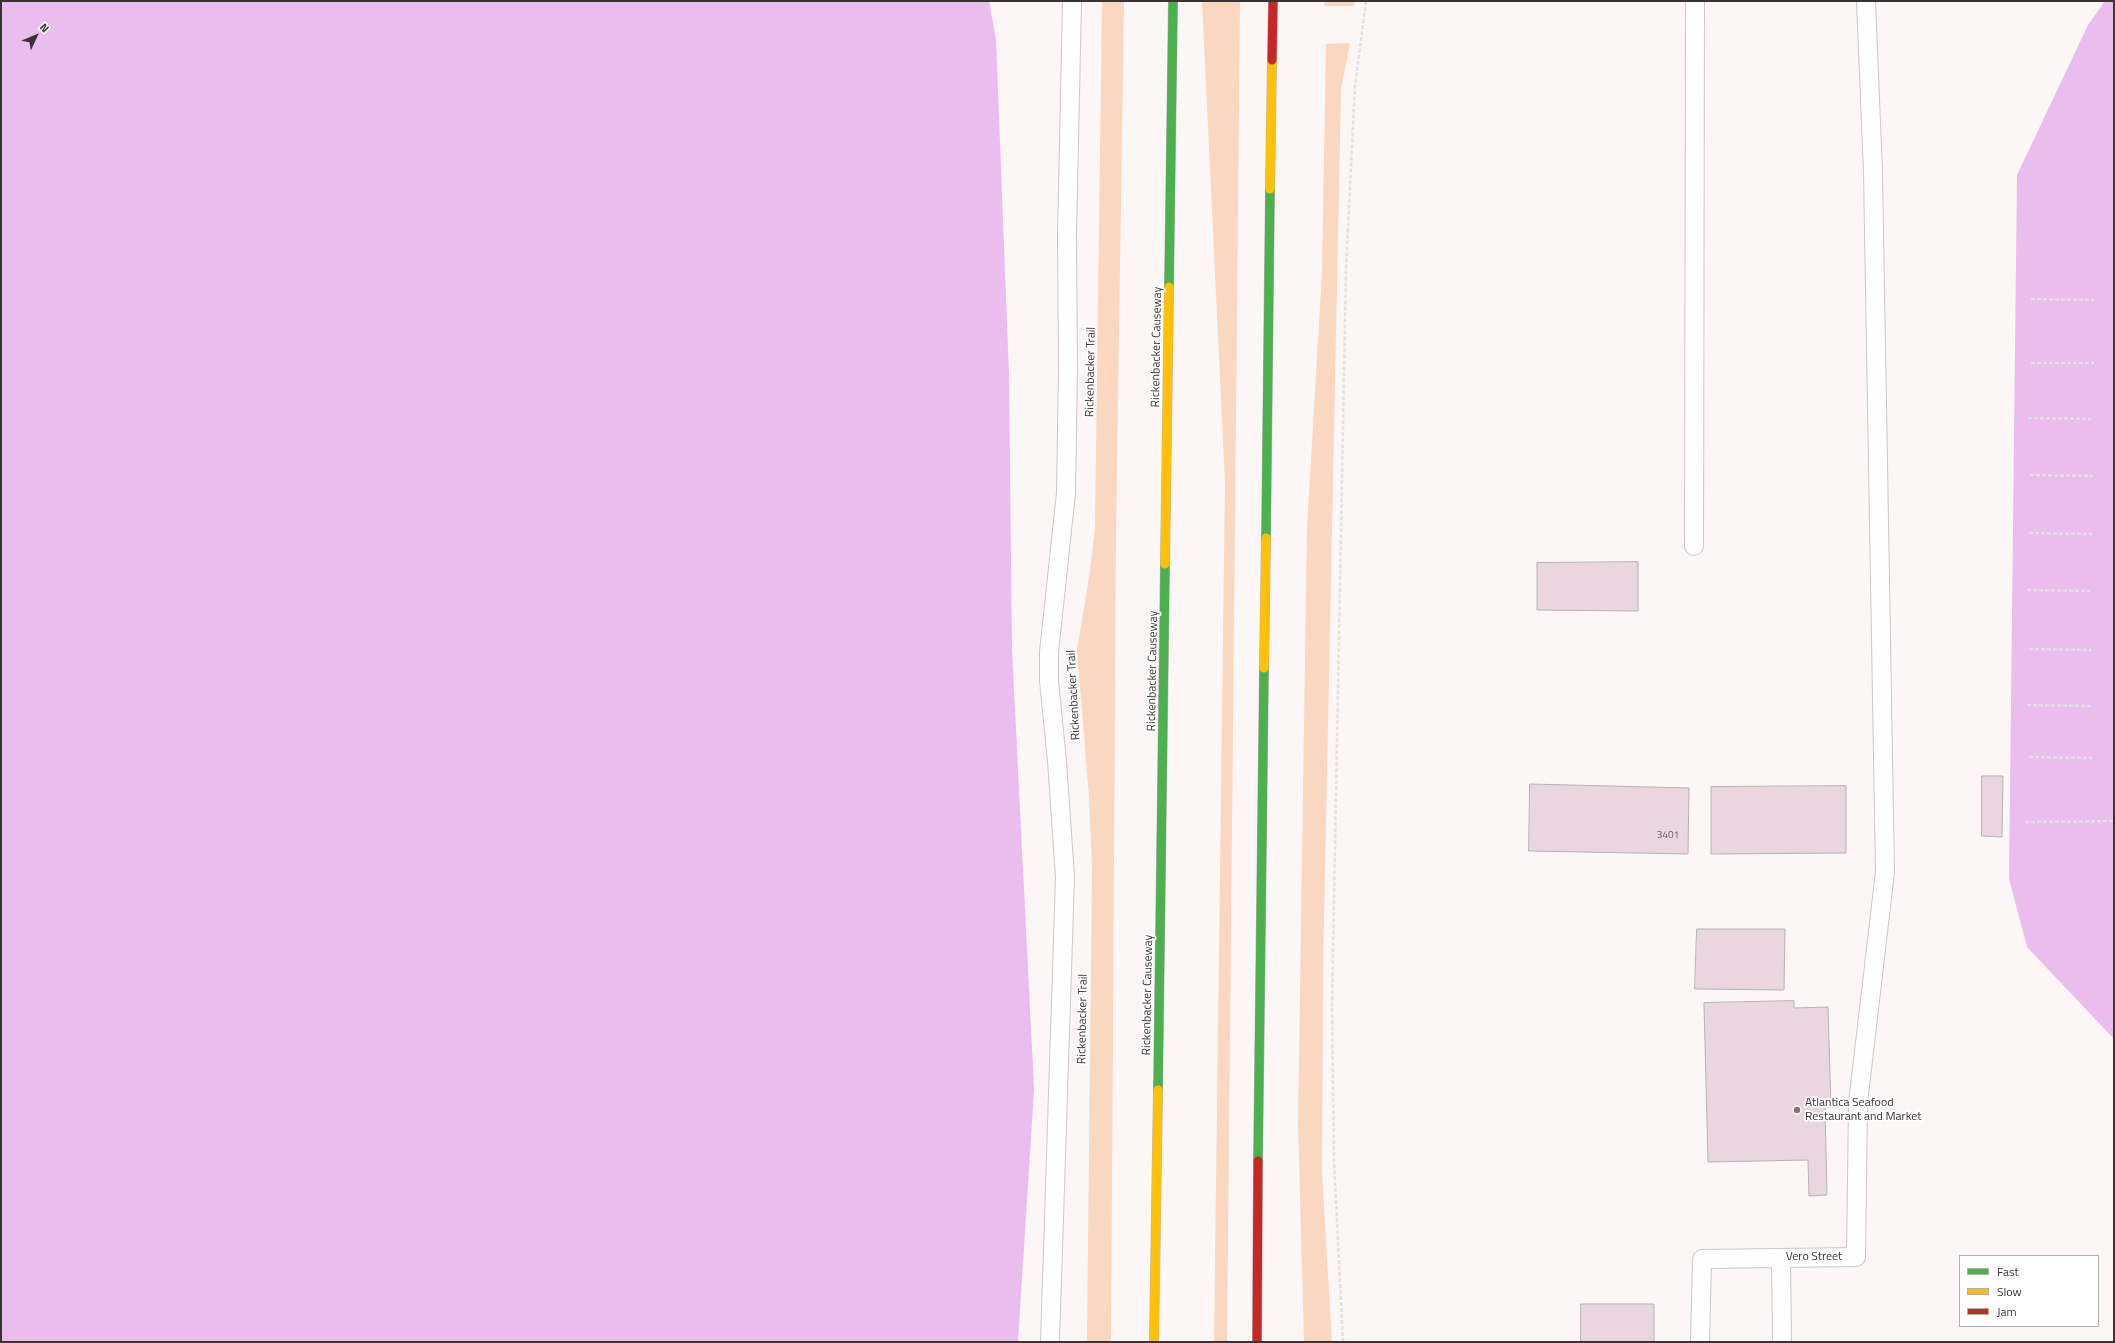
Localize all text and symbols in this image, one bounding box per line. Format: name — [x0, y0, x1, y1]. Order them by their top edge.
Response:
north arrow — [16, 16, 56, 56]
text: N — [36, 19, 53, 36]
street label: Rickenbacker Causeway — [1149, 287, 1165, 407]
street label: Rickenbacker Trail — [1083, 327, 1099, 417]
street label: Rickenbacker Causeway — [1145, 611, 1161, 731]
street label: Rickenbacker Trail — [1064, 650, 1084, 740]
house number: 3401 — [1657, 830, 1679, 842]
street label: Rickenbacker Causeway — [1140, 935, 1156, 1055]
street label: Rickenbacker Trail — [1075, 974, 1091, 1064]
place label: Atlantica Seafood Restaurant and Market — [1805, 1096, 1921, 1124]
marker: Atlantica Seafood Restaurant and Market — [1792, 1105, 1802, 1115]
street label: Vero Street — [1786, 1250, 1842, 1264]
legend — [1959, 1255, 2099, 1327]
text: Fast — [1997, 1262, 2019, 1281]
text: Slow — [1997, 1282, 2022, 1301]
text: Jam — [1997, 1302, 2017, 1321]

